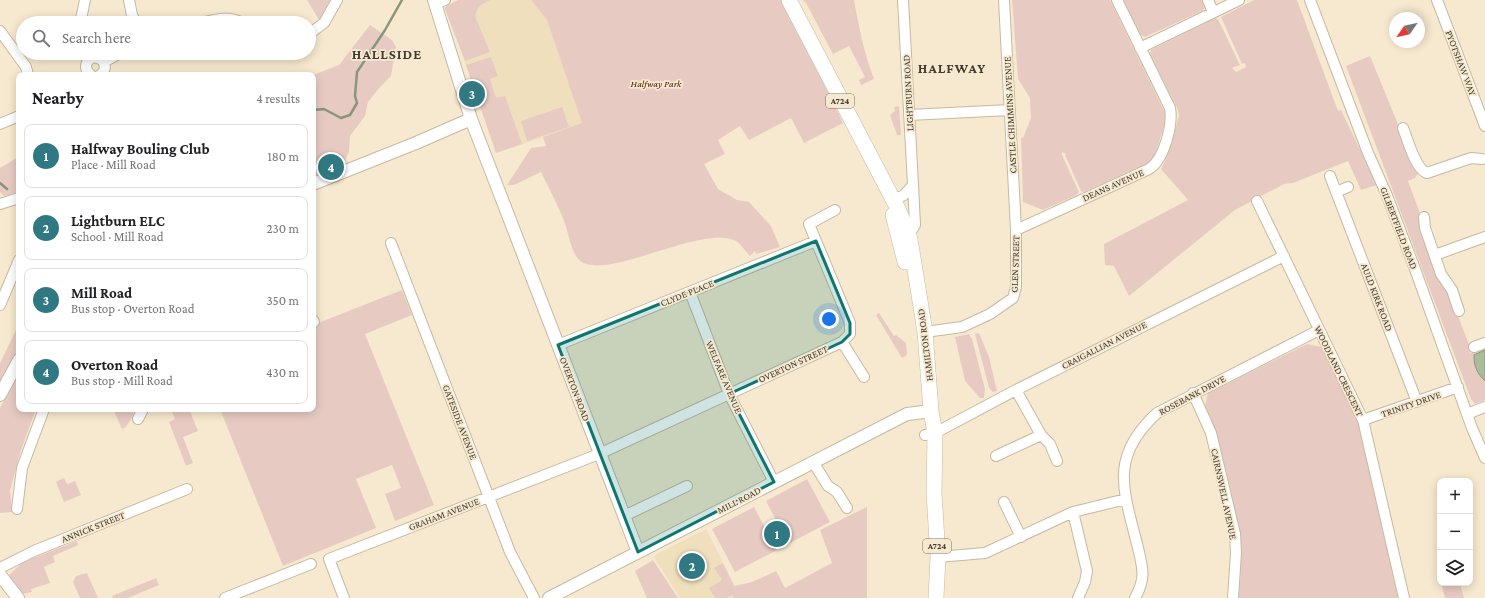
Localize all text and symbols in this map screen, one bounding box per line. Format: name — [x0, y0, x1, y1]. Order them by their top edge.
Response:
north arrow — [1389, 12, 1425, 48]
search box — [16, 16, 316, 60]
icon: search — [30, 27, 52, 49]
street label: PYOTSHAW WAY — [1443, 29, 1479, 98]
text: Search here — [62, 30, 131, 46]
district label: HALLSIDE — [352, 46, 422, 62]
street label: LIGHTBURN ROAD — [900, 54, 916, 132]
street label: CASTLE CHIMMINS AVENUE — [1001, 56, 1019, 174]
district label: HALFWAY — [918, 60, 986, 76]
park label: Halfway Park — [631, 78, 682, 89]
pin: 3 — [459, 79, 485, 109]
text: Nearby — [32, 89, 84, 108]
text: 4 results — [256, 91, 300, 106]
road number: A724 — [826, 94, 854, 108]
text: Halfway Bouling Club — [71, 141, 210, 157]
text: 1 — [44, 149, 48, 164]
text: 180 m — [267, 149, 299, 164]
pin: 4 — [318, 152, 344, 182]
text: Place · Mill Road — [71, 157, 156, 172]
street label: DEANS AVENUE — [1081, 166, 1146, 203]
street label: GILBERTFIELD ROAD — [1378, 185, 1420, 271]
text: Lightburn ELC — [71, 213, 165, 229]
text: 2 — [43, 221, 49, 236]
text: 230 m — [266, 221, 299, 236]
text: School · Mill Road — [71, 229, 164, 244]
street label: GLEN STREET — [1009, 235, 1022, 293]
street label: AULD KIRK ROAD — [1359, 261, 1395, 333]
street label: CLYDE PLACE — [659, 277, 716, 309]
text: Mill Road — [71, 285, 132, 301]
text: 3 — [43, 293, 49, 308]
text: 350 m — [266, 293, 299, 308]
text: Bus stop · Overton Road — [71, 301, 195, 316]
street label: HAMILTON ROAD — [915, 308, 935, 382]
your location — [819, 309, 839, 329]
street label: CRAIGALLIAN AVENUE — [1060, 318, 1149, 371]
street label: WOODLAND CRESCENT — [1312, 324, 1366, 419]
street label: WELFARE AVENUE — [704, 339, 745, 416]
street label: OVERTON STREET — [757, 343, 830, 385]
street label: OVERTON ROAD — [558, 355, 592, 423]
text: Overton Road — [71, 357, 158, 373]
text: 4 — [42, 365, 50, 380]
text: 430 m — [266, 365, 299, 380]
text: Bus stop · Mill Road — [71, 373, 173, 388]
street label: ROSEBANK DRIVE — [1157, 373, 1228, 417]
street label: GATESIDE AVENUE — [441, 383, 480, 462]
street label: TRINITY DRIVE — [1380, 388, 1443, 419]
street label: CAIRNSWELL AVENUE — [1209, 447, 1239, 541]
map controls — [1437, 478, 1473, 586]
button: + — [1437, 478, 1473, 514]
street label: MILL ROAD — [715, 484, 763, 516]
street label: GRAHAM AVENUE — [407, 495, 481, 533]
street label: ANNICK STREET — [60, 509, 127, 545]
button: − — [1437, 514, 1473, 550]
pin: 1 — [764, 519, 790, 549]
road number: A724 — [923, 539, 951, 553]
button: layers — [1437, 550, 1473, 586]
pin: 2 — [679, 551, 705, 581]

